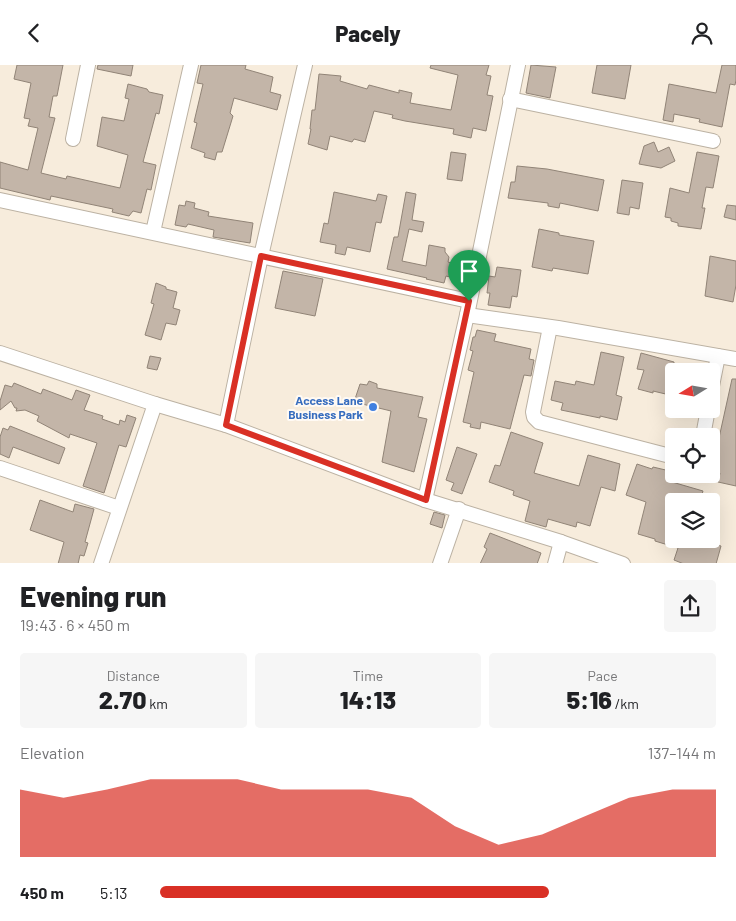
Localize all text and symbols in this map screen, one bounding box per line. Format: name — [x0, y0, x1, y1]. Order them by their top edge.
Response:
icon: back — [20, 19, 48, 47]
icon: person — [688, 19, 716, 47]
text: Pacely — [335, 20, 401, 46]
pin — [448, 250, 490, 301]
icon: arrive — [455, 257, 483, 285]
north arrow — [665, 363, 720, 417]
map controls — [665, 363, 720, 548]
place label: Access Lane Business Park — [288, 393, 364, 421]
marker: Access Lane Business Park — [367, 401, 379, 413]
button: locate — [665, 428, 720, 483]
button: layers — [665, 493, 720, 548]
text: Evening run — [20, 579, 166, 613]
button: share — [664, 580, 716, 632]
text: 19:43 · 6 × 450 m — [20, 615, 130, 634]
text: Distance — [107, 667, 160, 684]
text: Time — [353, 667, 383, 684]
text: Pace — [588, 667, 618, 684]
text: 2.70 — [99, 684, 147, 714]
text: 14:13 — [340, 684, 396, 714]
text: 5:16 — [566, 684, 612, 714]
text: km — [147, 695, 168, 712]
text: /km — [612, 695, 639, 712]
text: Elevation — [20, 743, 84, 762]
text: 137–144 m — [648, 743, 716, 762]
text: 450 m — [20, 883, 64, 902]
text: 5:13 — [100, 883, 128, 902]

